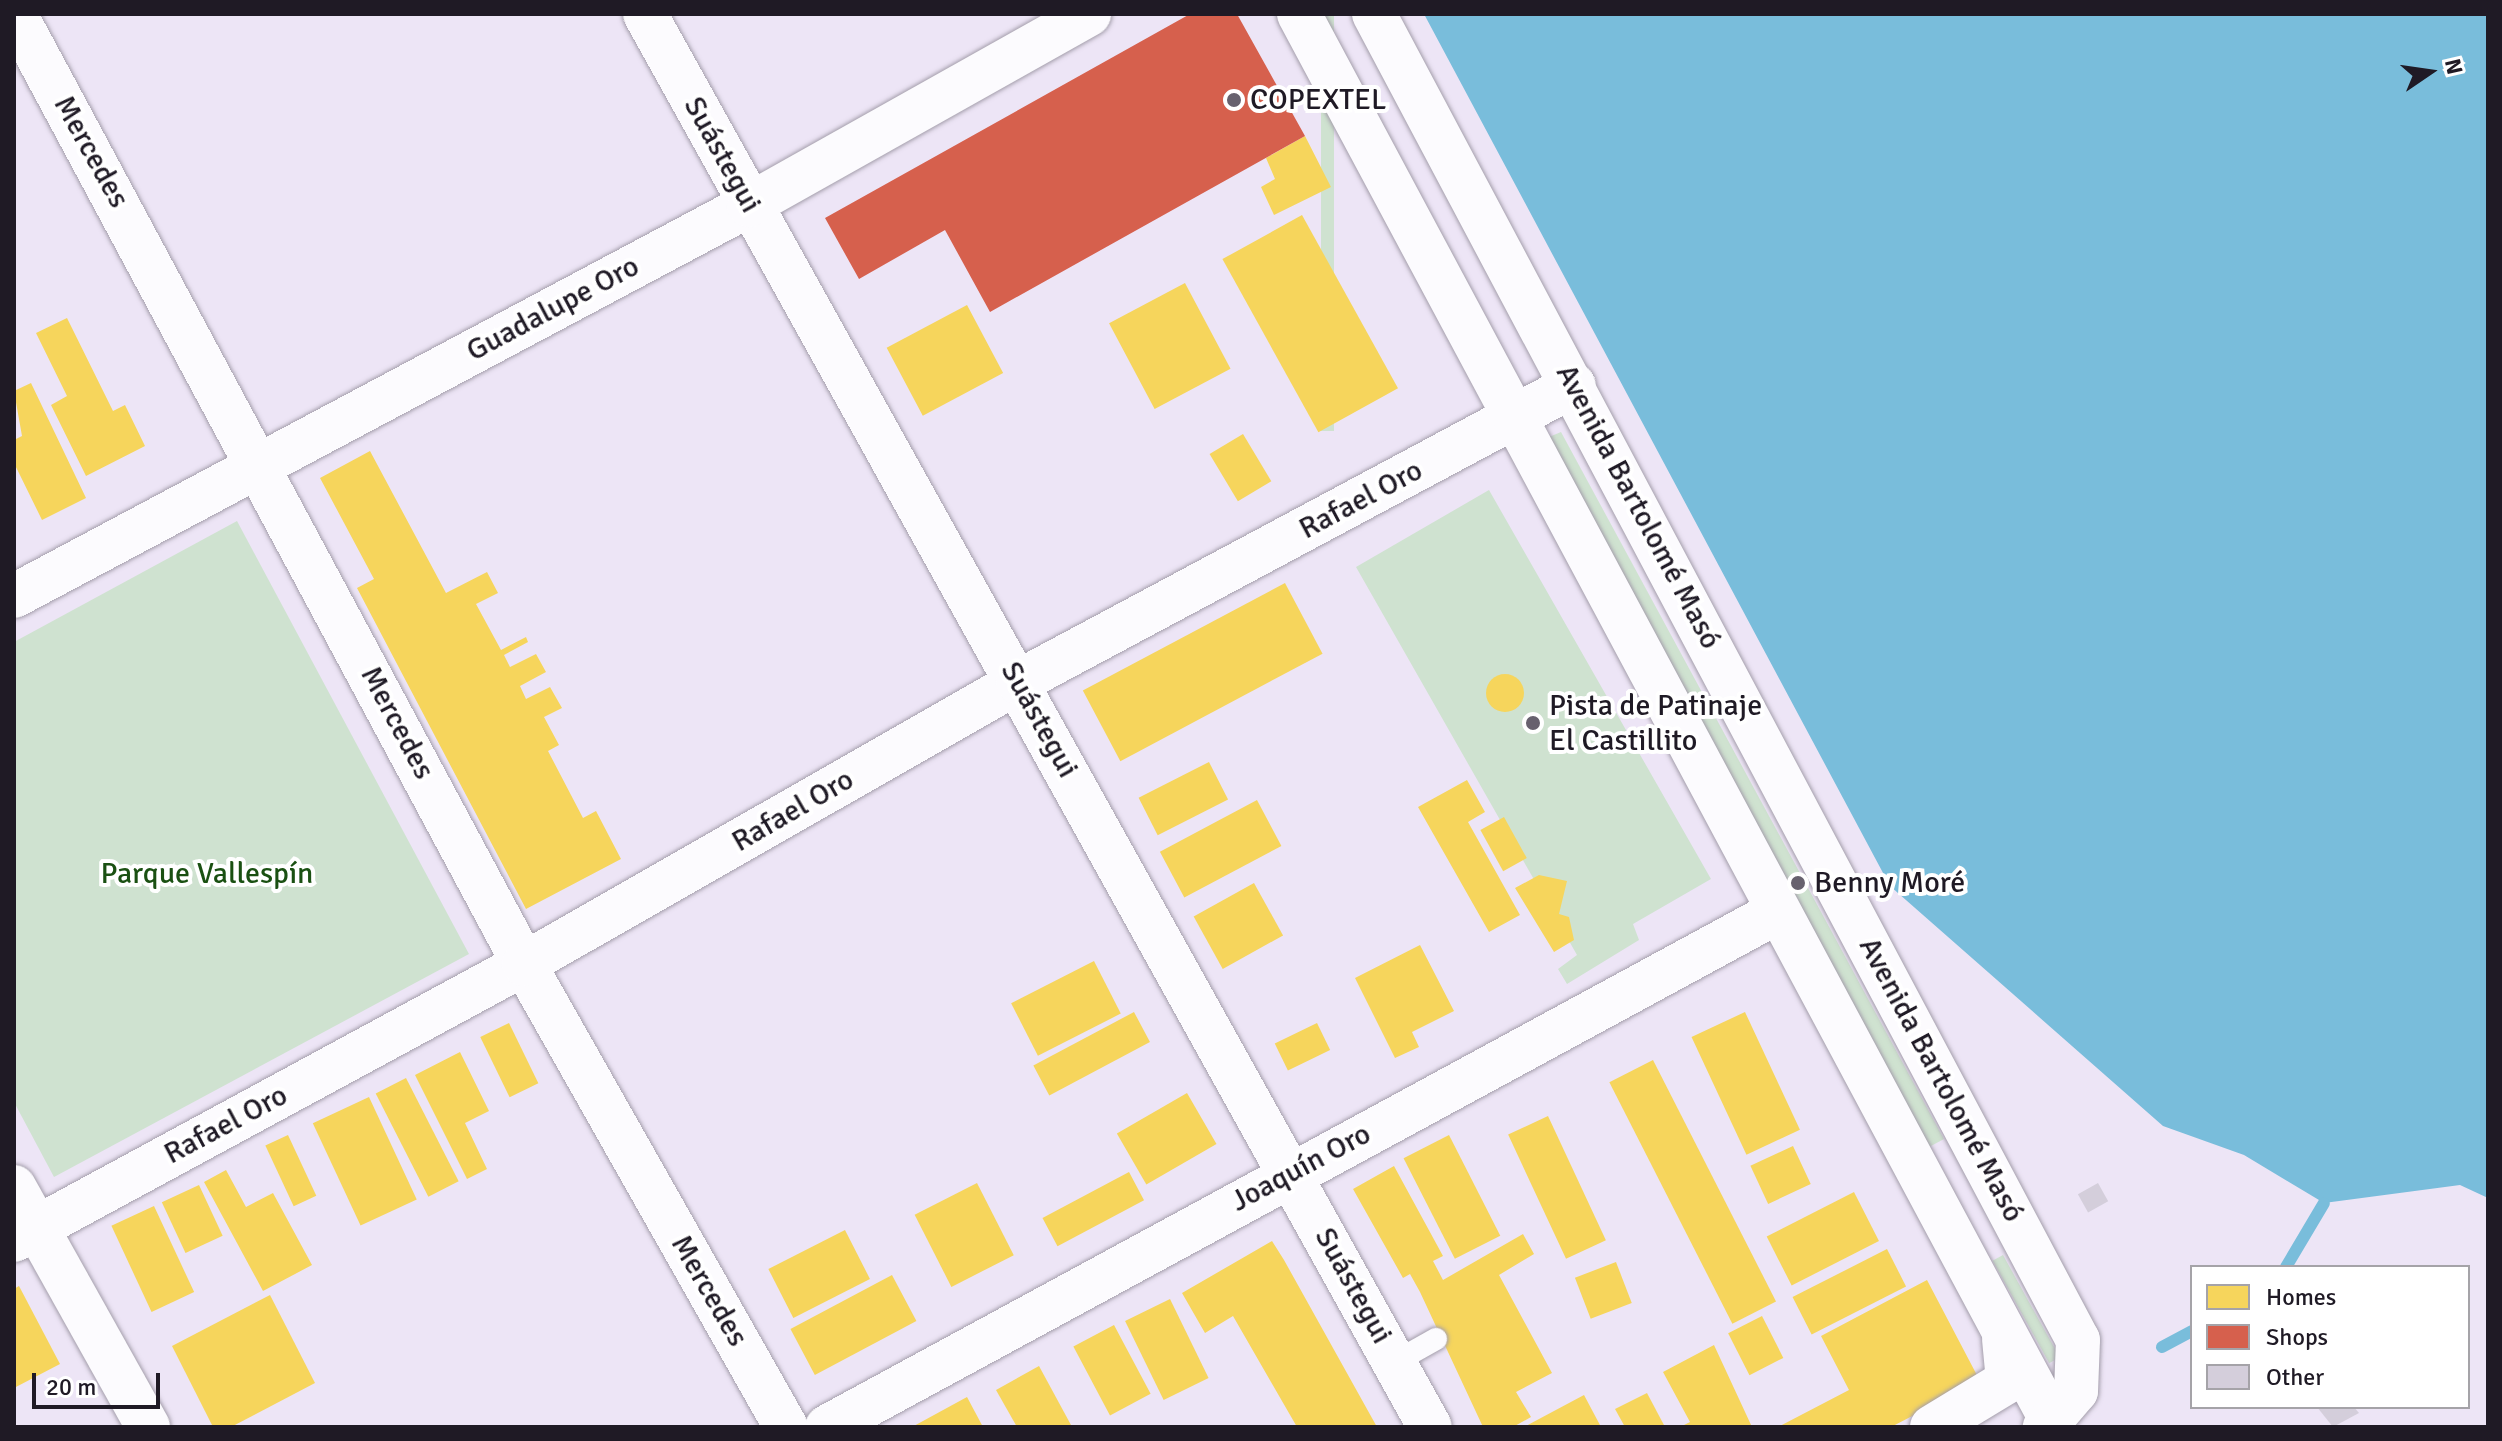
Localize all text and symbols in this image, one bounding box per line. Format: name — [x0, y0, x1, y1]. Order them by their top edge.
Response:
north arrow — [2390, 32, 2470, 112]
text: N — [2439, 56, 2469, 77]
place label: COPEXTEL — [1250, 82, 1386, 118]
street label: Mercedes — [46, 90, 136, 214]
street label: Suástegui — [675, 91, 769, 219]
marker: COPEXTEL — [1225, 91, 1243, 109]
street label: Guadalupe Oro — [461, 248, 645, 370]
street label: Avenida Bartolomé Masó — [1548, 359, 1728, 655]
street label: Rafael Oro — [1293, 453, 1429, 547]
street label: Suástegui — [992, 656, 1086, 784]
street label: Mercedes — [352, 660, 442, 786]
place label: Pista de Patinaje El Castillito — [1549, 688, 1762, 758]
marker: Pista de Patinaje El Castillito — [1524, 714, 1542, 732]
street label: Rafael Oro — [726, 762, 860, 860]
park label: Parque Vallespín — [101, 856, 313, 892]
place label: Benny Moré — [1814, 865, 1965, 901]
marker: Benny Moré — [1789, 874, 1807, 892]
street label: Avenida Bartolomé Masó — [1851, 932, 2031, 1228]
street label: Rafael Oro — [158, 1078, 294, 1172]
street label: Joaquín Oro — [1225, 1116, 1377, 1220]
street label: Suástegui — [1306, 1222, 1400, 1350]
street label: Mercedes — [663, 1229, 755, 1353]
legend — [2190, 1265, 2470, 1409]
text: Homes — [2266, 1282, 2336, 1312]
text: Shops — [2266, 1322, 2328, 1352]
scale bar — [36, 1357, 164, 1407]
text: Other — [2266, 1362, 2324, 1392]
text: 20 m — [46, 1372, 96, 1402]

